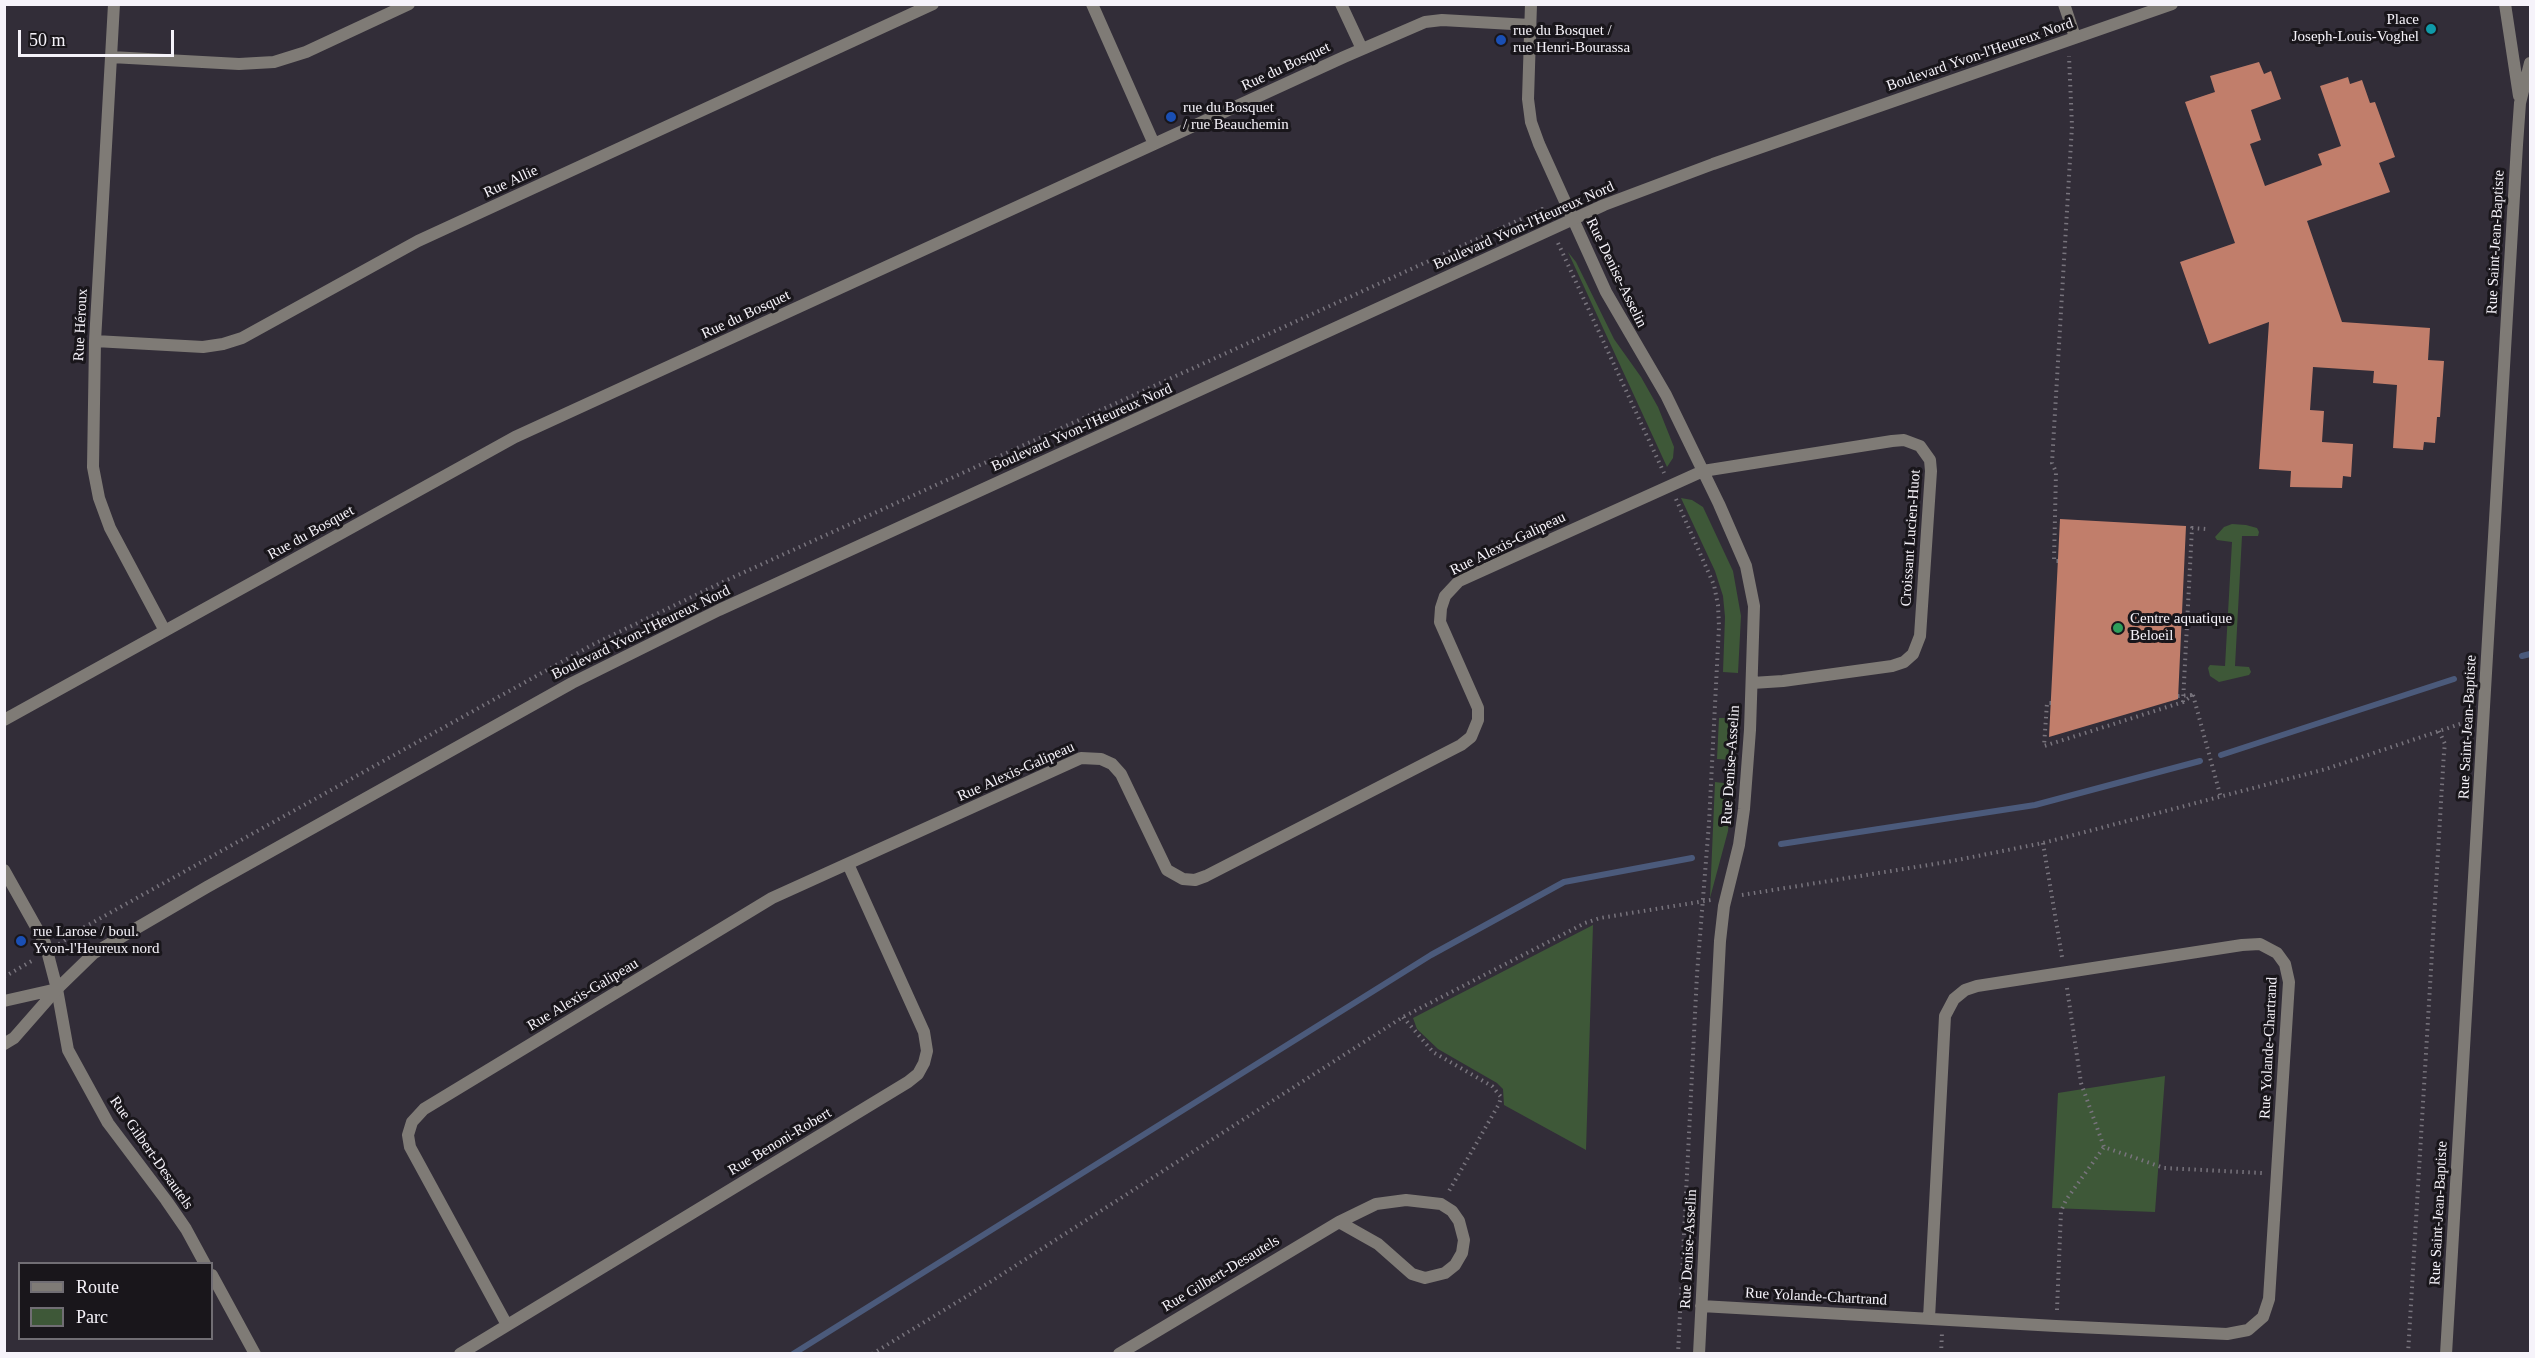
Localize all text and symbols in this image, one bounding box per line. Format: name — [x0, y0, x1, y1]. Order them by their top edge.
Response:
place label: Place Joseph-Louis-Voghel — [2292, 11, 2419, 46]
street label: Boulevard Yvon-l'Heureux Nord — [1884, 15, 2076, 95]
scale bar — [21, 18, 177, 56]
place label: rue du Bosquet / rue Henri-Bourassa — [1513, 22, 1630, 57]
marker: Place Joseph-Louis-Voghel — [2424, 22, 2438, 36]
text: 50 m — [29, 30, 66, 50]
marker: rue du Bosquet / rue Henri-Bourassa — [1494, 33, 1508, 47]
street label: Rue du Bosquet — [1239, 39, 1333, 95]
place label: rue du Bosquet / rue Beauchemin — [1183, 99, 1289, 134]
marker: rue du Bosquet / rue Beauchemin — [1164, 110, 1178, 124]
street label: Rue Allie — [481, 162, 541, 202]
street label: Rue Saint-Jean-Baptiste — [2483, 169, 2509, 315]
street label: Boulevard Yvon-l'Heureux Nord — [1431, 178, 1617, 274]
street label: Rue Denise-Asselin — [1582, 215, 1650, 331]
street label: Rue du Bosquet — [699, 287, 793, 343]
street label: Rue Héroux — [70, 288, 92, 362]
street label: Boulevard Yvon-l'Heureux Nord — [989, 380, 1175, 476]
street label: Croissant Lucien-Huot — [1897, 469, 1925, 607]
street label: Rue du Bosquet — [265, 502, 357, 564]
street label: Rue Alexis-Galipeau — [1447, 508, 1569, 580]
street label: Boulevard Yvon-l'Heureux Nord — [549, 582, 733, 684]
place label: Centre aquatique Beloeil — [2130, 610, 2232, 645]
marker: Centre aquatique Beloeil — [2111, 621, 2125, 635]
street label: Rue Saint-Jean-Baptiste — [2455, 654, 2481, 800]
street label: Rue Denise-Asselin — [1718, 705, 1744, 825]
street label: Rue Alexis-Galipeau — [955, 738, 1077, 806]
place label: rue Larose / boul. Yvon-l'Heureux nord — [33, 923, 160, 958]
marker: rue Larose / boul. Yvon-l'Heureux nord — [14, 934, 28, 948]
street label: Rue Alexis-Galipeau — [524, 955, 642, 1035]
street label: Rue Yolande-Chartrand — [2256, 977, 2282, 1119]
street label: Rue Gilbert-Desautels — [105, 1093, 197, 1213]
street label: Rue Benoni-Robert — [725, 1104, 835, 1180]
street label: Rue Saint-Jean-Baptiste — [2426, 1140, 2452, 1286]
street label: Rue Denise-Asselin — [1677, 1189, 1701, 1309]
street label: Rue Gilbert-Desautels — [1159, 1232, 1283, 1316]
legend — [18, 1262, 213, 1340]
text: Route — [76, 1277, 119, 1297]
street label: Rue Yolande-Chartrand — [1745, 1284, 1887, 1310]
text: Parc — [76, 1307, 108, 1327]

